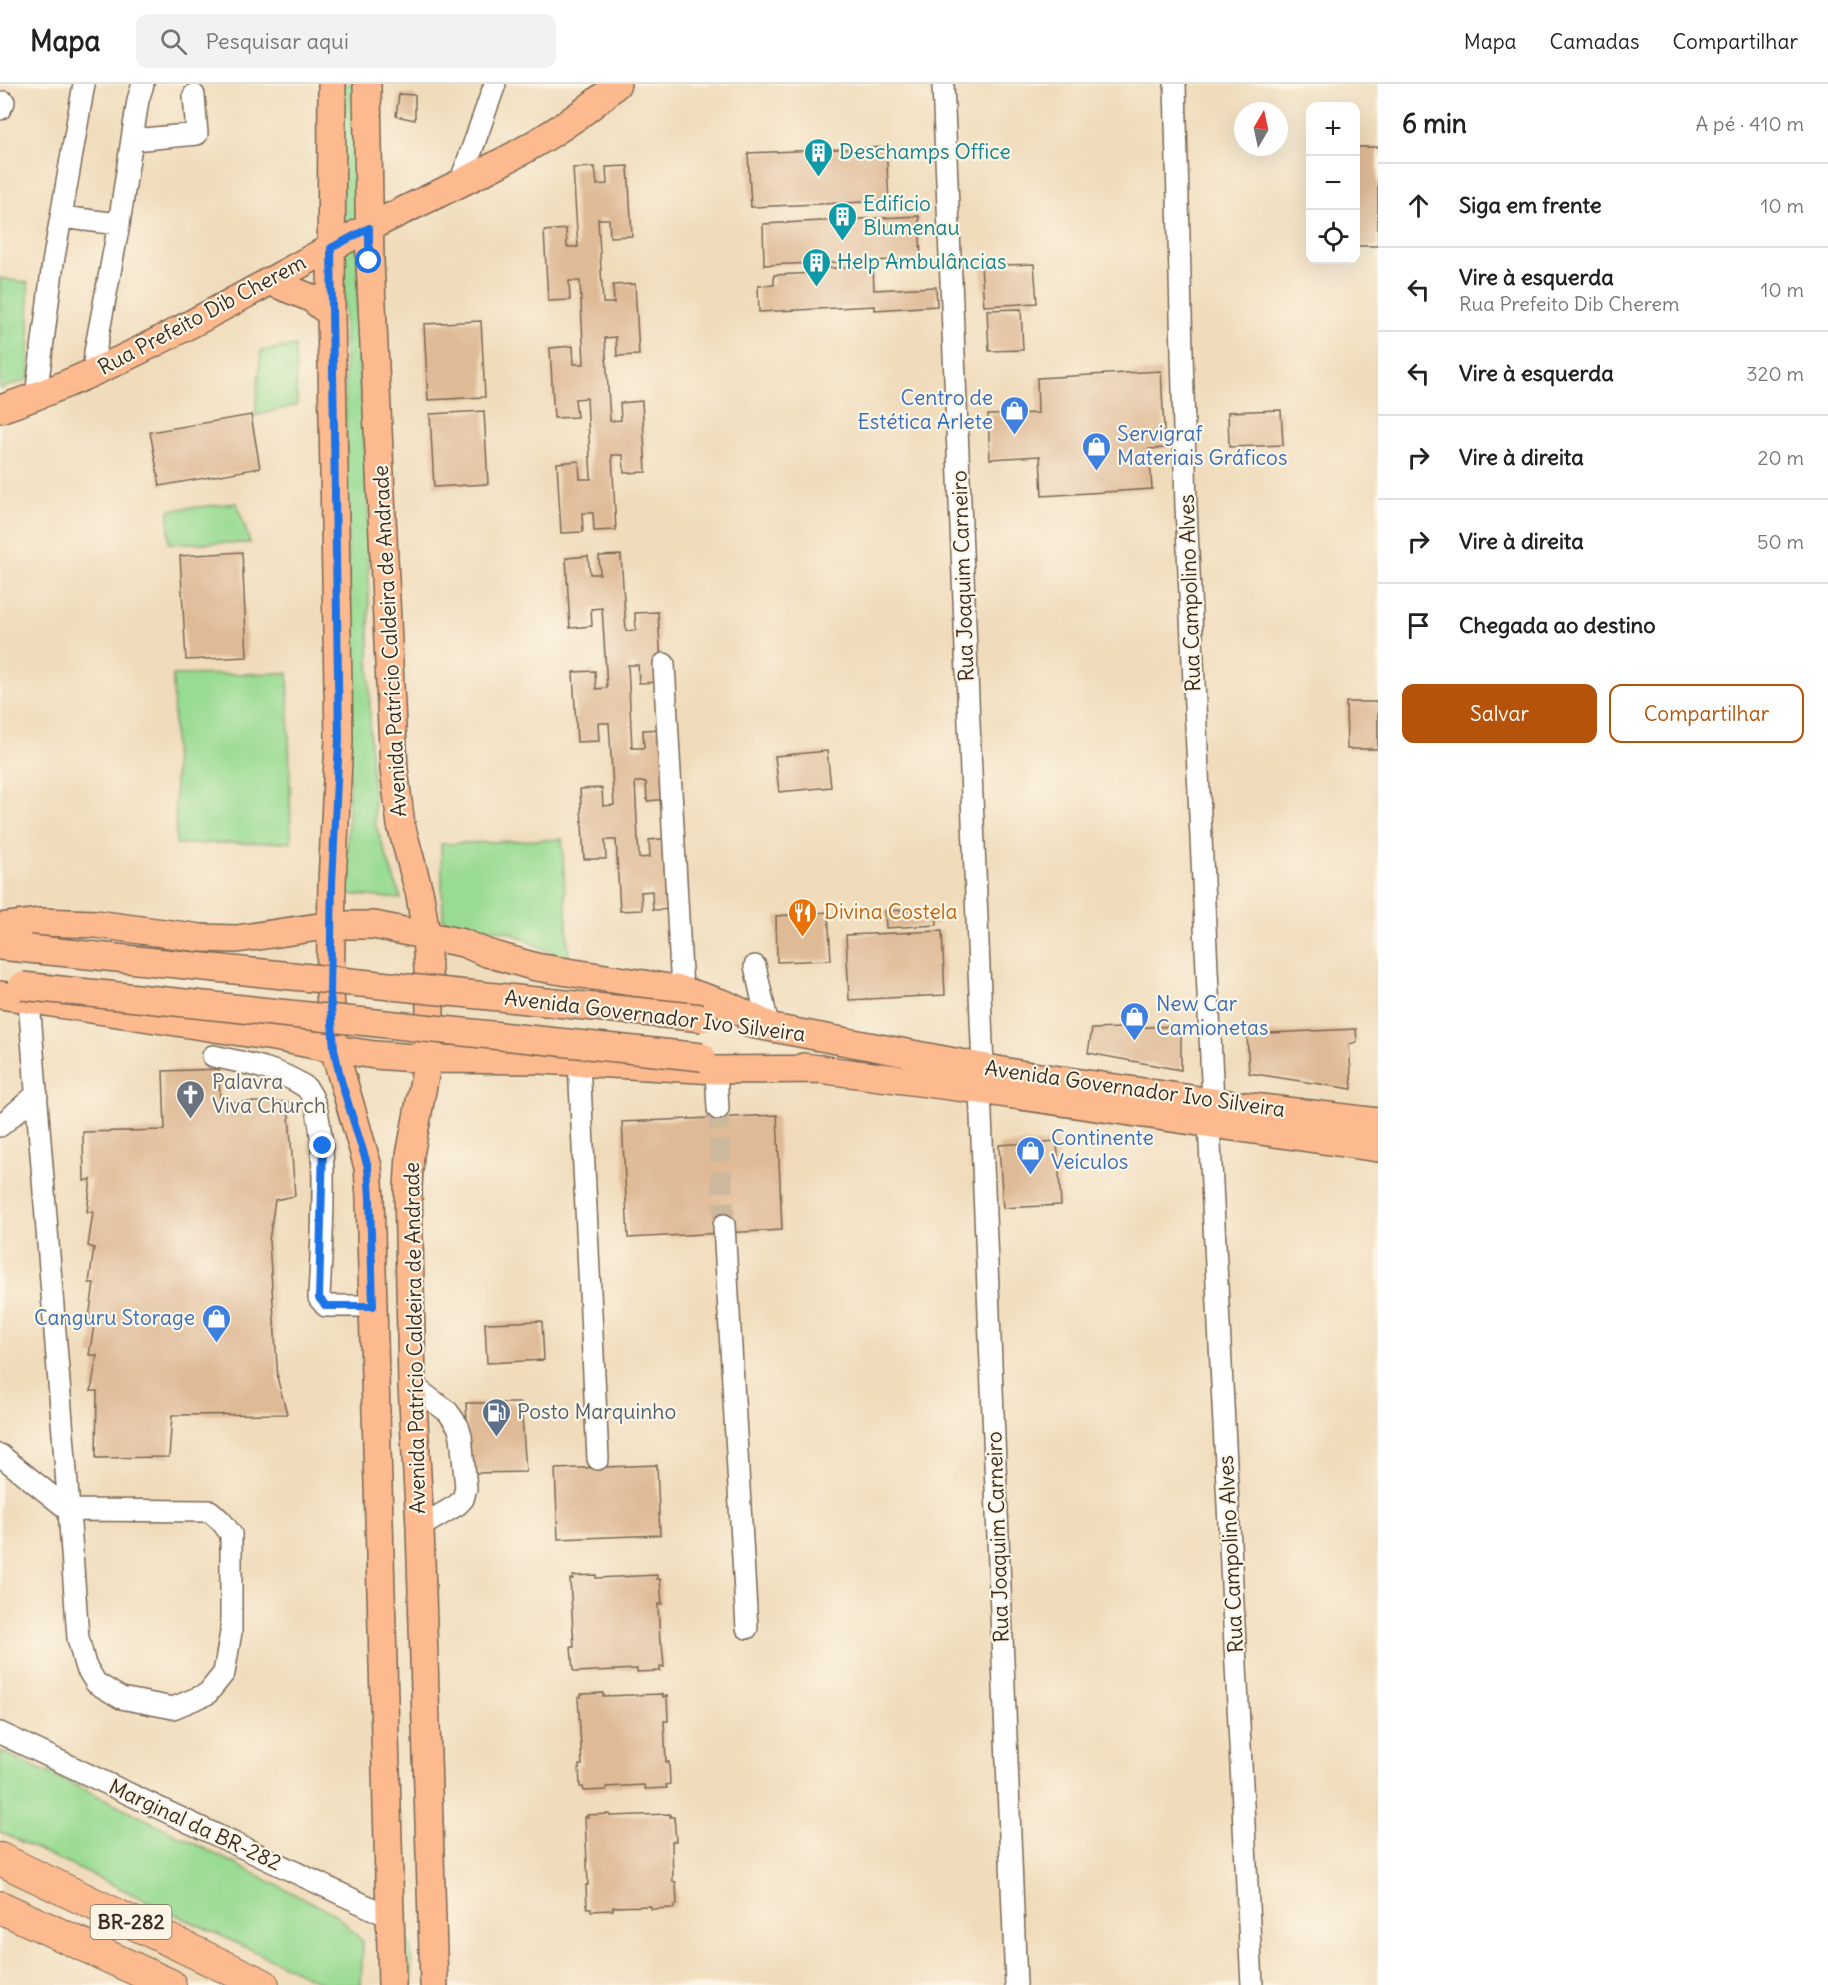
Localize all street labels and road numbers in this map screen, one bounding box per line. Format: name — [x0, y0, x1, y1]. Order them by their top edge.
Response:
street label: Rua Prefeito Dib Cherem — [93, 248, 310, 381]
street label: Avenida Patrício Caldeira de Andrade — [367, 465, 412, 817]
street label: Rua Joaquim Carneiro — [945, 470, 980, 682]
street label: Rua Campolino Alves — [1173, 494, 1206, 692]
street label: Avenida Governador Ivo Silveira — [503, 984, 807, 1047]
street label: Avenida Governador Ivo Silveira — [983, 1054, 1287, 1123]
street label: Avenida Patrício Caldeira de Andrade — [398, 1162, 431, 1514]
street label: Rua Joaquim Carneiro — [980, 1431, 1015, 1643]
street label: Rua Campolino Alves — [1212, 1455, 1249, 1654]
street label: Marginal da BR-282 — [105, 1773, 286, 1876]
road number: BR-282 — [90, 1905, 172, 1939]

